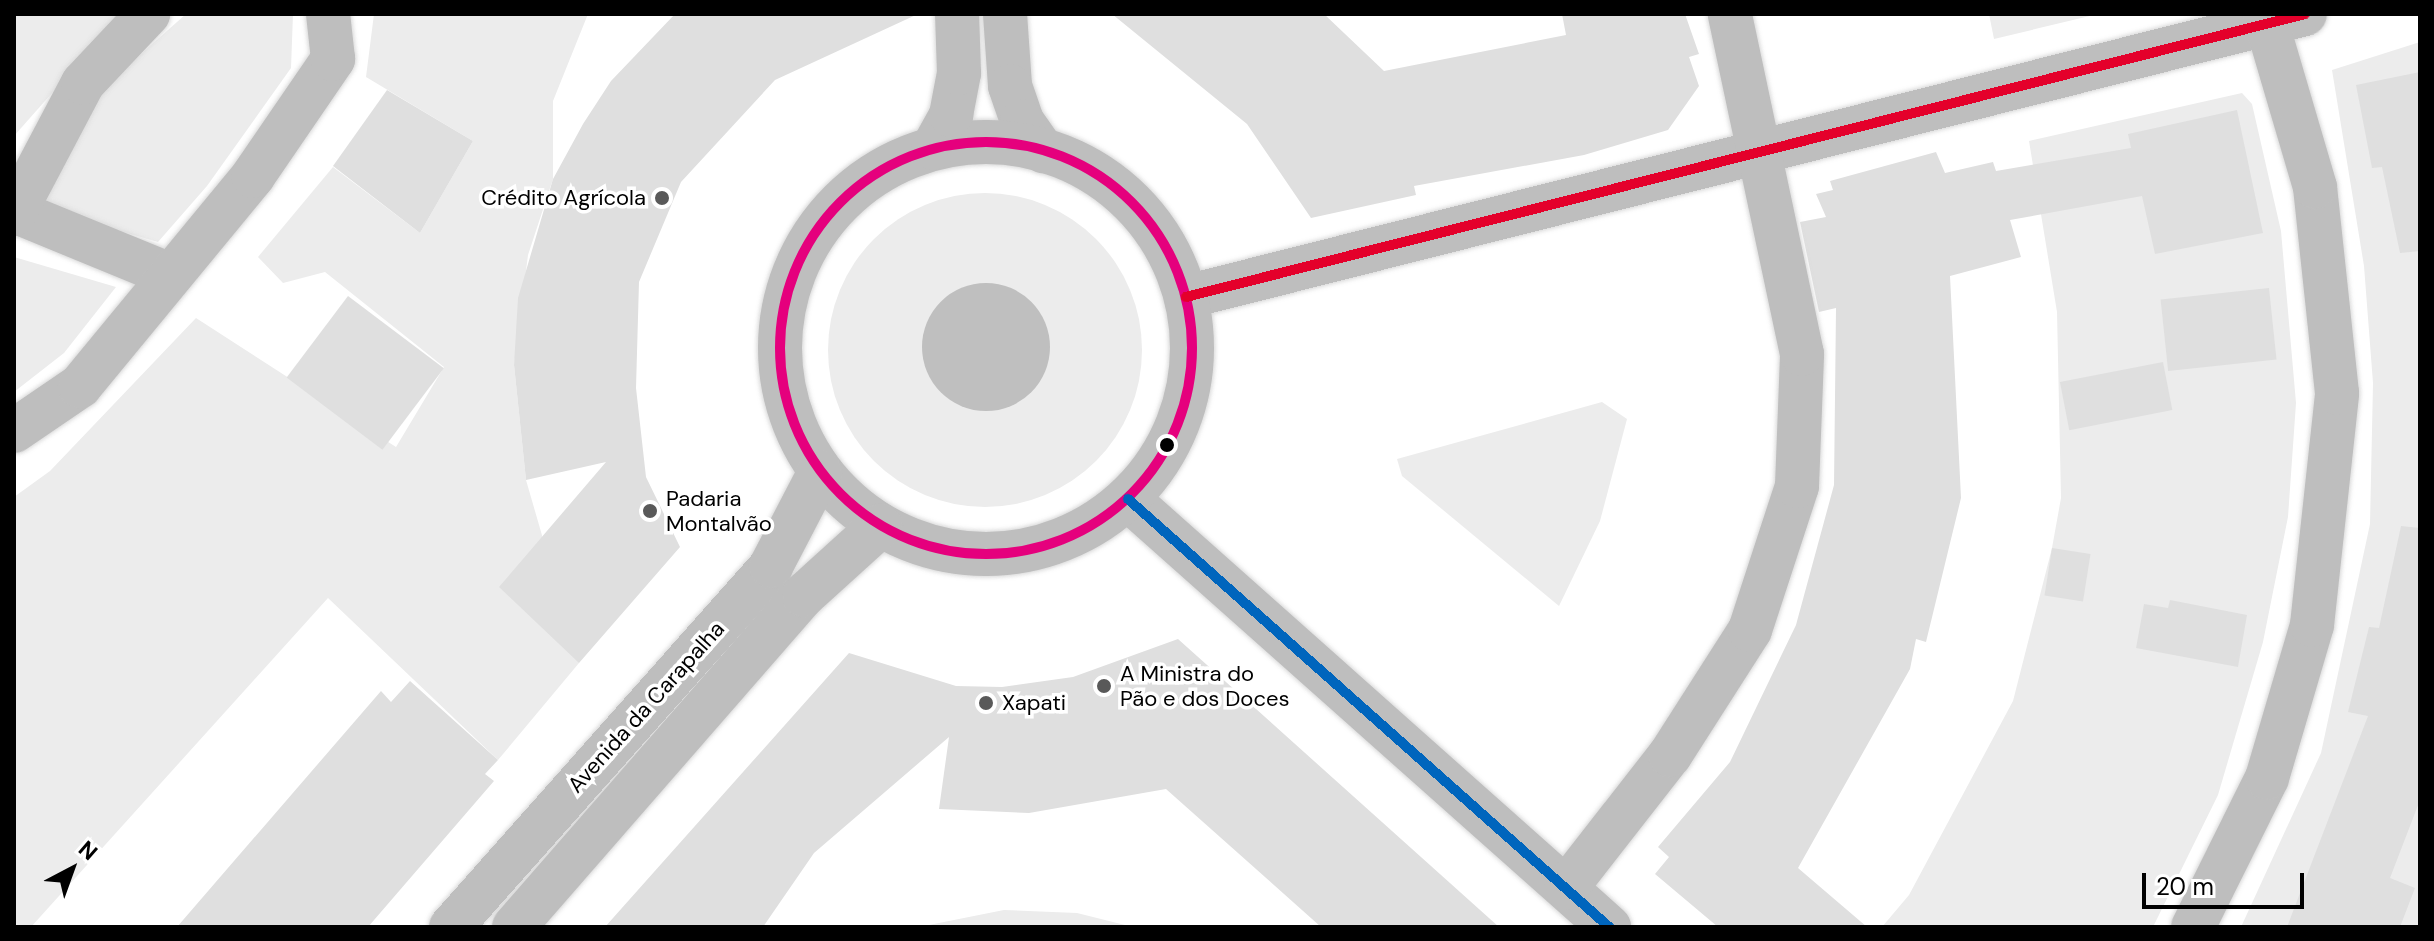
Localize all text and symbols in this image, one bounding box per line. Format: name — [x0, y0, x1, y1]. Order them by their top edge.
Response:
place label: Crédito Agrícola — [481, 185, 646, 211]
marker: Crédito Agrícola — [653, 189, 671, 207]
unlabelled marker — [1159, 437, 1175, 453]
place label: Padaria Montalvão — [666, 485, 772, 536]
marker: Padaria Montalvão — [641, 502, 659, 520]
street label: Avenida da Carapalha — [562, 616, 730, 798]
place label: A Ministra do Pão e dos Doces — [1120, 660, 1290, 712]
marker: A Ministra do Pão e dos Doces — [1095, 677, 1113, 695]
place label: Xapati — [1002, 690, 1066, 716]
marker: Xapati — [977, 694, 995, 712]
north arrow — [32, 829, 112, 909]
text: N — [72, 834, 104, 867]
scale bar — [2146, 857, 2308, 907]
text: 20 m — [2156, 871, 2214, 902]

